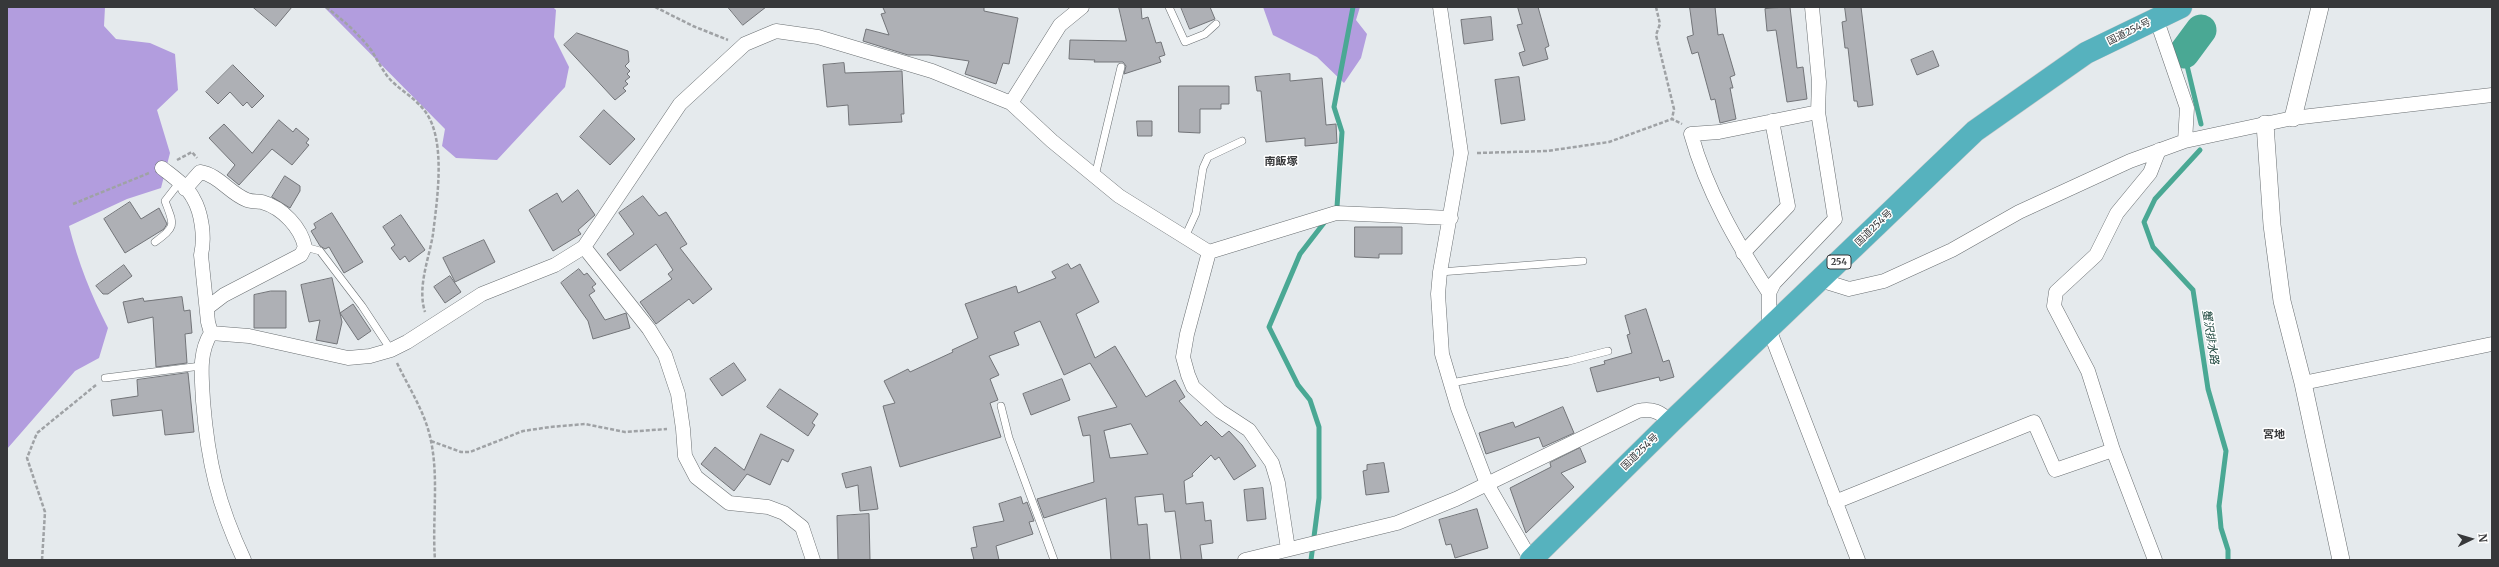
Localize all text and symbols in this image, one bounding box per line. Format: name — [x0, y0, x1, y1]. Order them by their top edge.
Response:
street label: 国道254号 — [2105, 16, 2153, 48]
district label: 南飯塚 — [1265, 155, 1297, 169]
street label: 国道254号 — [1853, 207, 1895, 249]
road number: 254 — [1827, 255, 1851, 269]
water label: 蟹沢排水路 — [2199, 309, 2221, 365]
district label: 宮地 — [2263, 428, 2285, 442]
street label: 国道254号 — [1619, 431, 1661, 473]
north arrow — [2451, 519, 2491, 559]
text: N — [2476, 533, 2490, 543]

